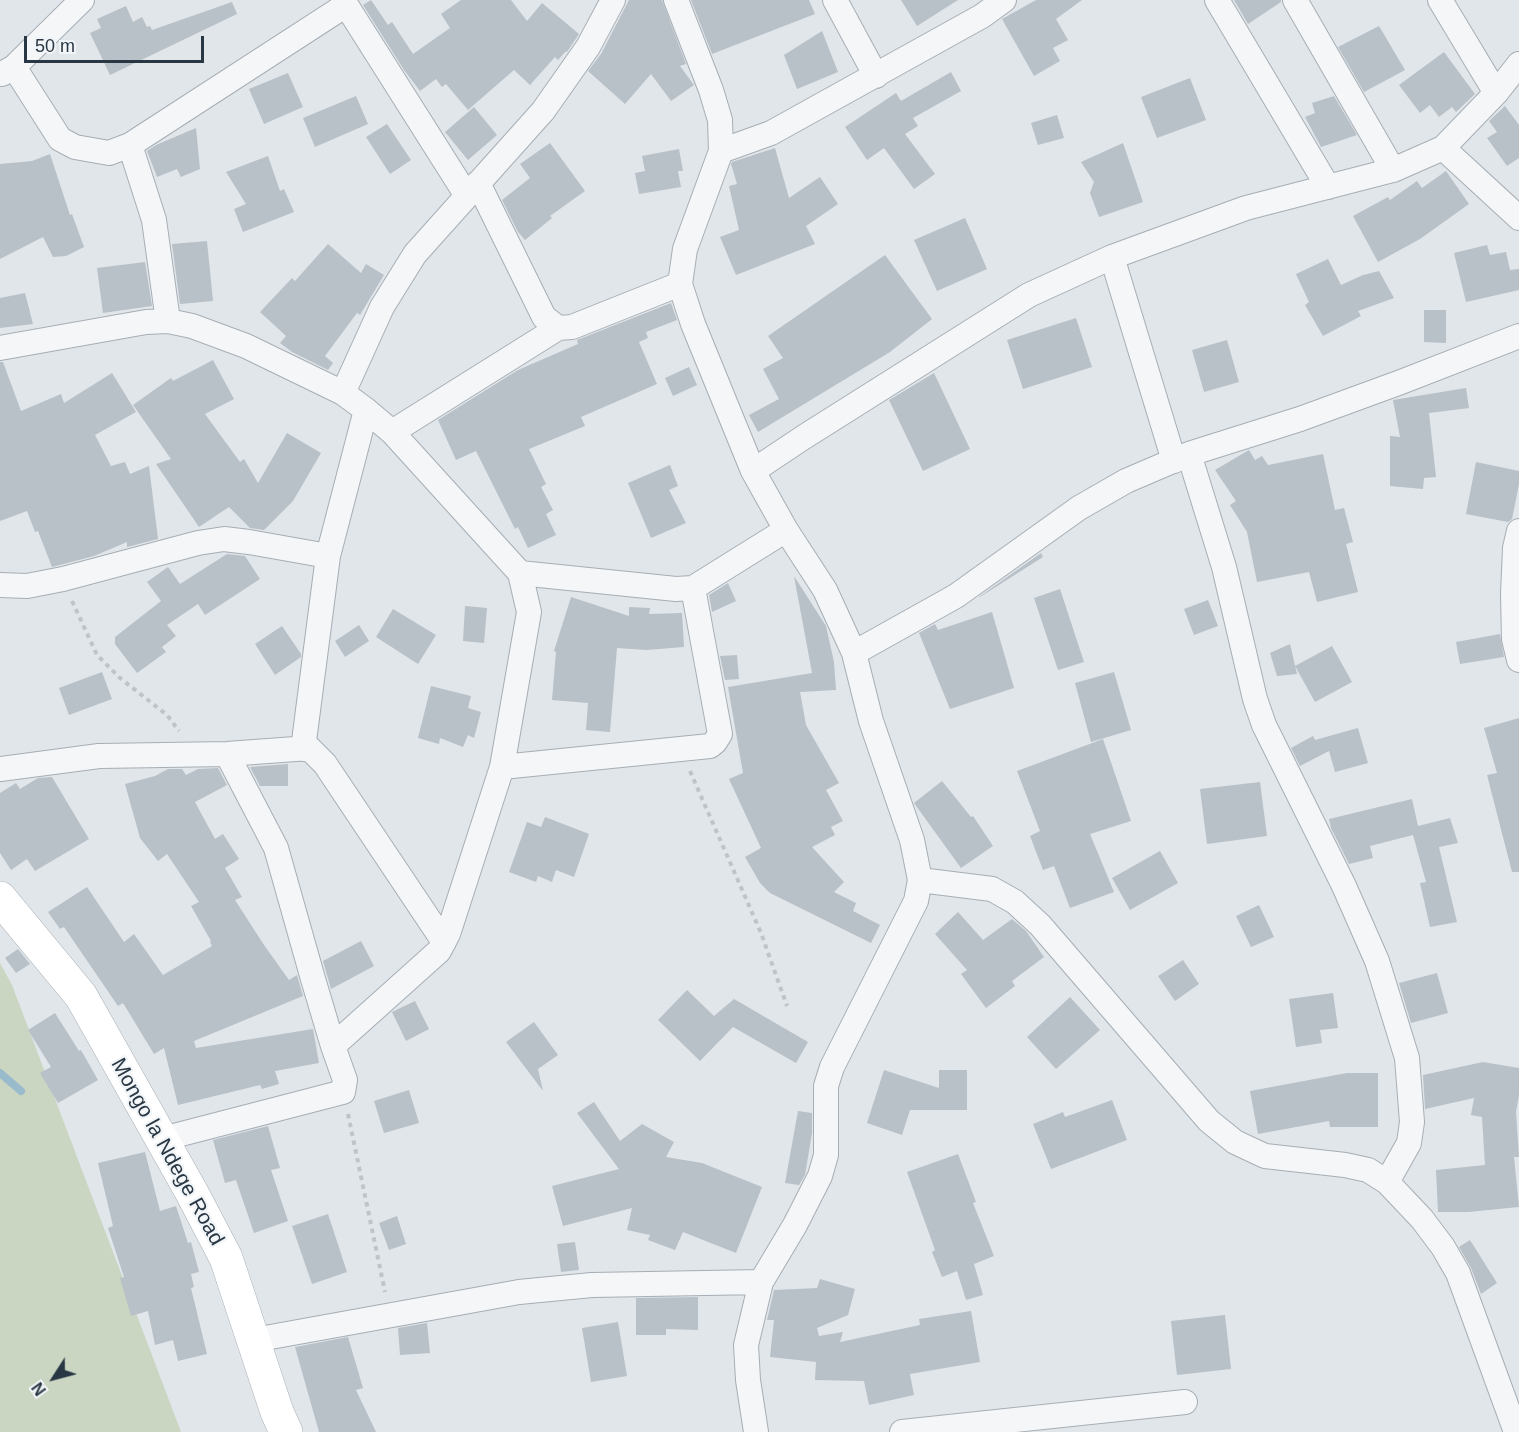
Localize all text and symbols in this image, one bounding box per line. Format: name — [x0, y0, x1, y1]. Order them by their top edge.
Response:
scale bar — [27, 24, 207, 62]
text: 50 m — [35, 36, 75, 56]
street label: Mongo la Ndege Road — [105, 1054, 229, 1250]
north arrow — [24, 1348, 84, 1408]
text: N — [29, 1379, 49, 1399]

